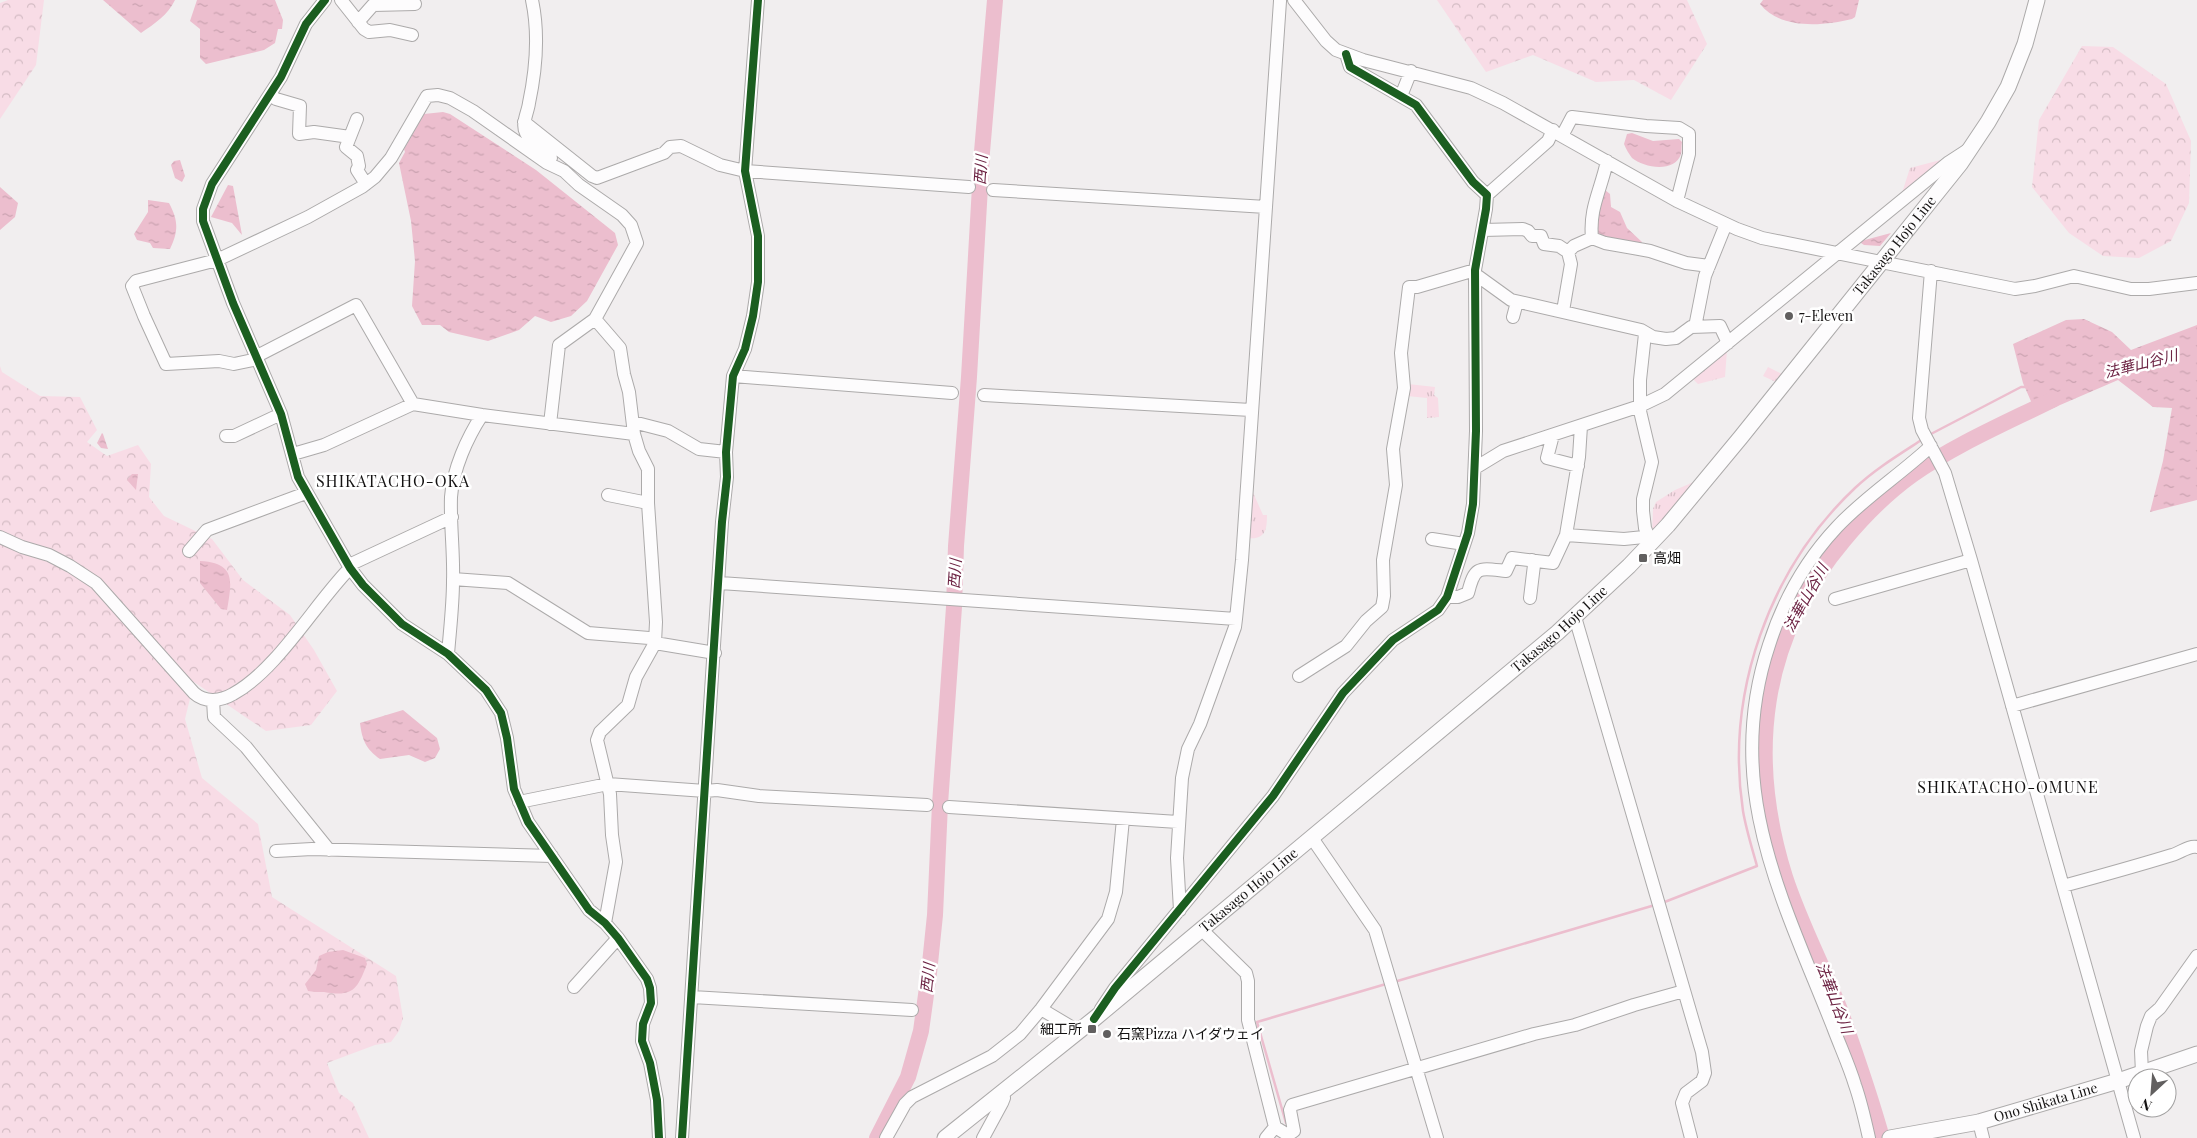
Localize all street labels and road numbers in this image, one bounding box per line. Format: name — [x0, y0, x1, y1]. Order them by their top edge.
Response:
street label: Takasago Hojo Line — [1848, 192, 1940, 299]
street label: Takasago Hojo Line — [1507, 581, 1611, 676]
street label: Takasago Hojo Line — [1195, 843, 1301, 936]
street label: Ono Shikata Line — [1991, 1078, 2100, 1126]

